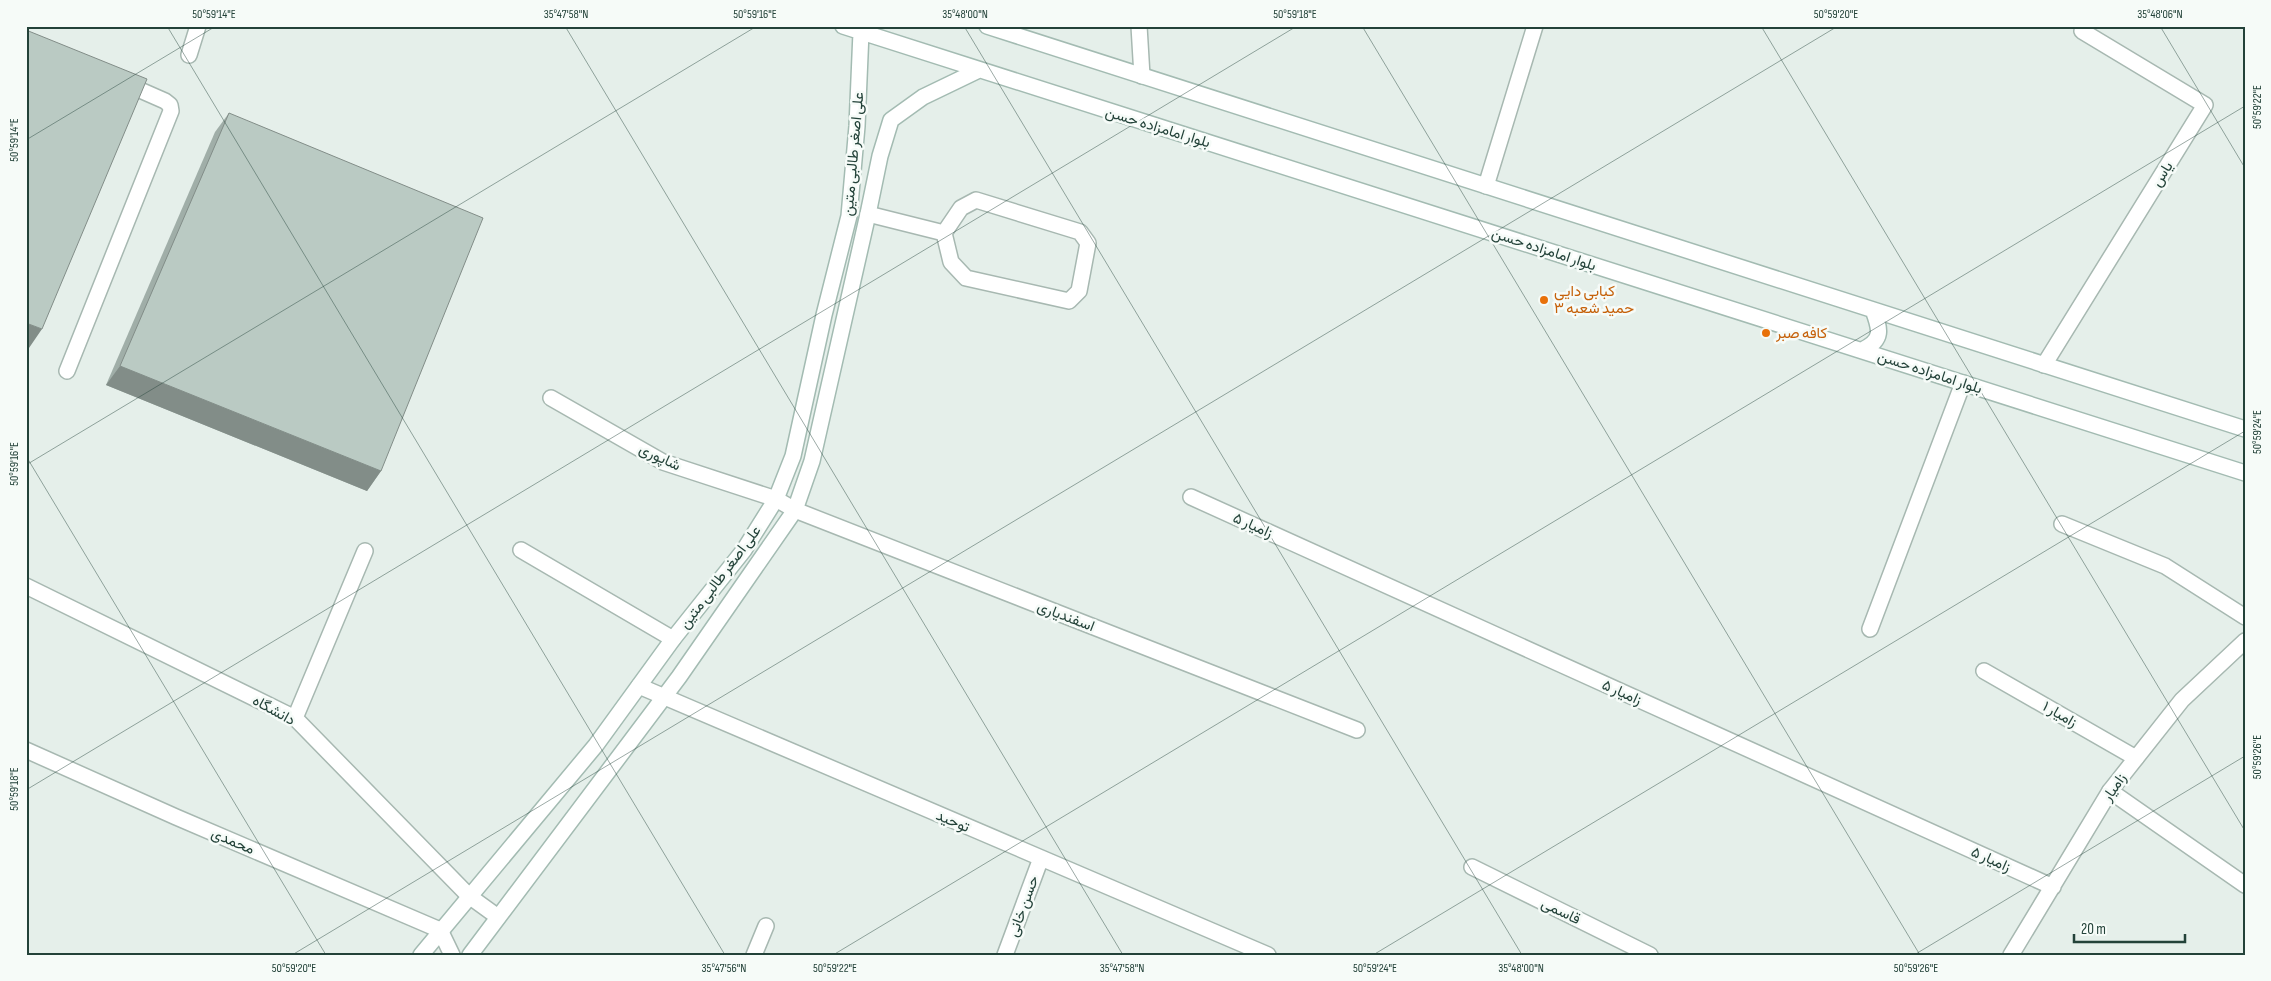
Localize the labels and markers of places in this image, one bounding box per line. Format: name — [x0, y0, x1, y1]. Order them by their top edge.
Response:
place label: کبابی دایی حمید شعبه ۳ — [1554, 282, 1634, 318]
marker: کبابی دایی حمید شعبه ۳ — [1538, 294, 1550, 306]
place label: کافه صبر — [1775, 324, 1827, 343]
marker: کافه صبر — [1760, 327, 1772, 339]

